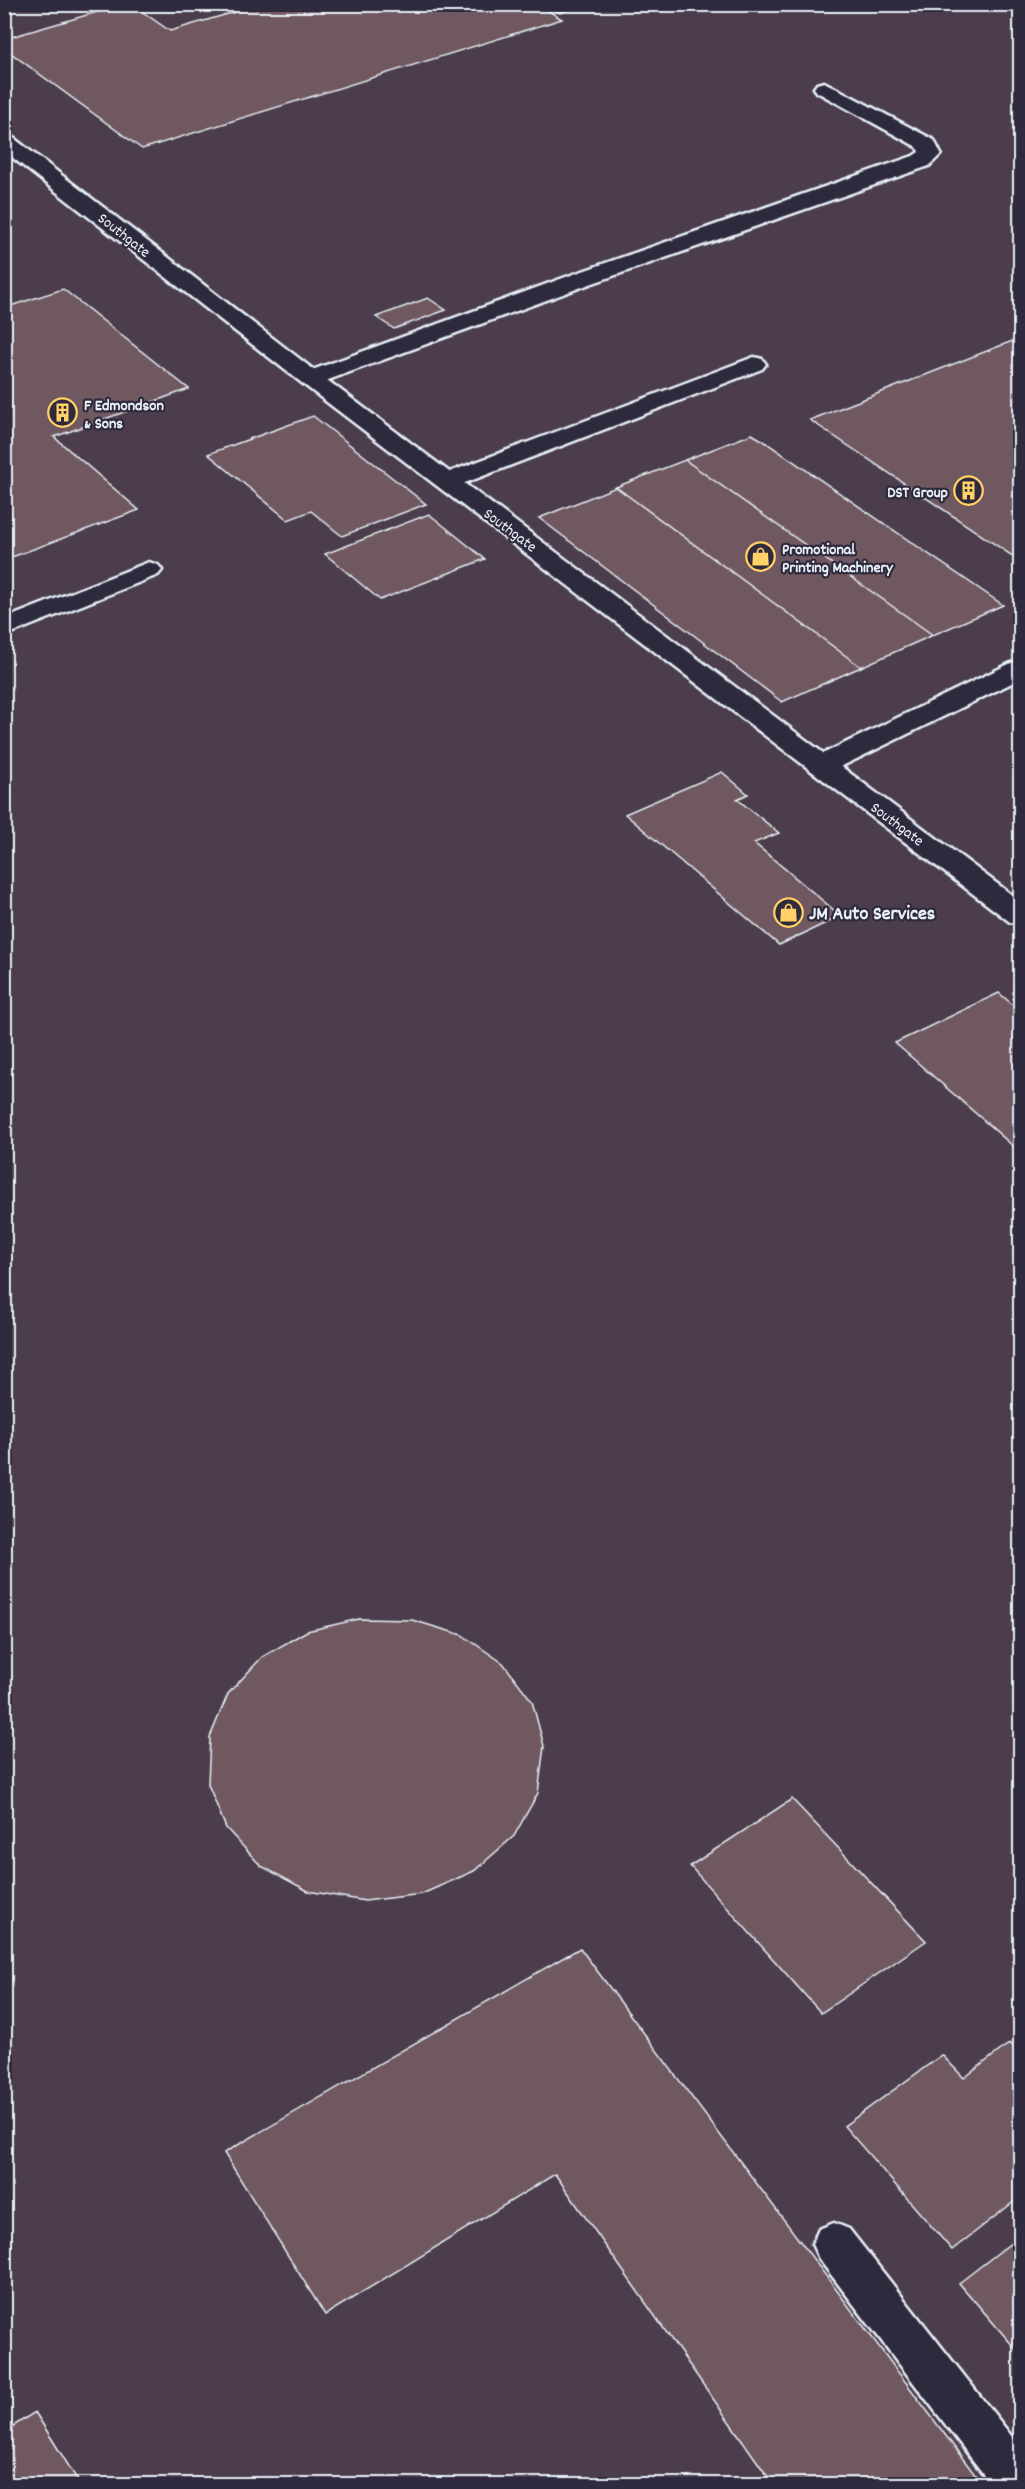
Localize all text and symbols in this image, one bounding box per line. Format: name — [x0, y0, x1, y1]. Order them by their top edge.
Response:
street label: Southgate — [92, 208, 155, 264]
place label: F Edmondson & Sons — [84, 395, 164, 436]
building icon: F Edmondson & Sons — [47, 397, 79, 429]
building icon: DST Group — [953, 475, 985, 507]
place label: DST Group — [887, 482, 948, 505]
street label: Southgate — [478, 503, 541, 559]
place label: Promotional Printing Machinery — [782, 539, 894, 580]
shop icon: Promotional Printing Machinery — [745, 541, 777, 573]
street label: Southgate — [865, 797, 928, 853]
shop icon: JM Auto Services — [772, 896, 804, 928]
place label: JM Auto Services — [809, 901, 935, 929]

